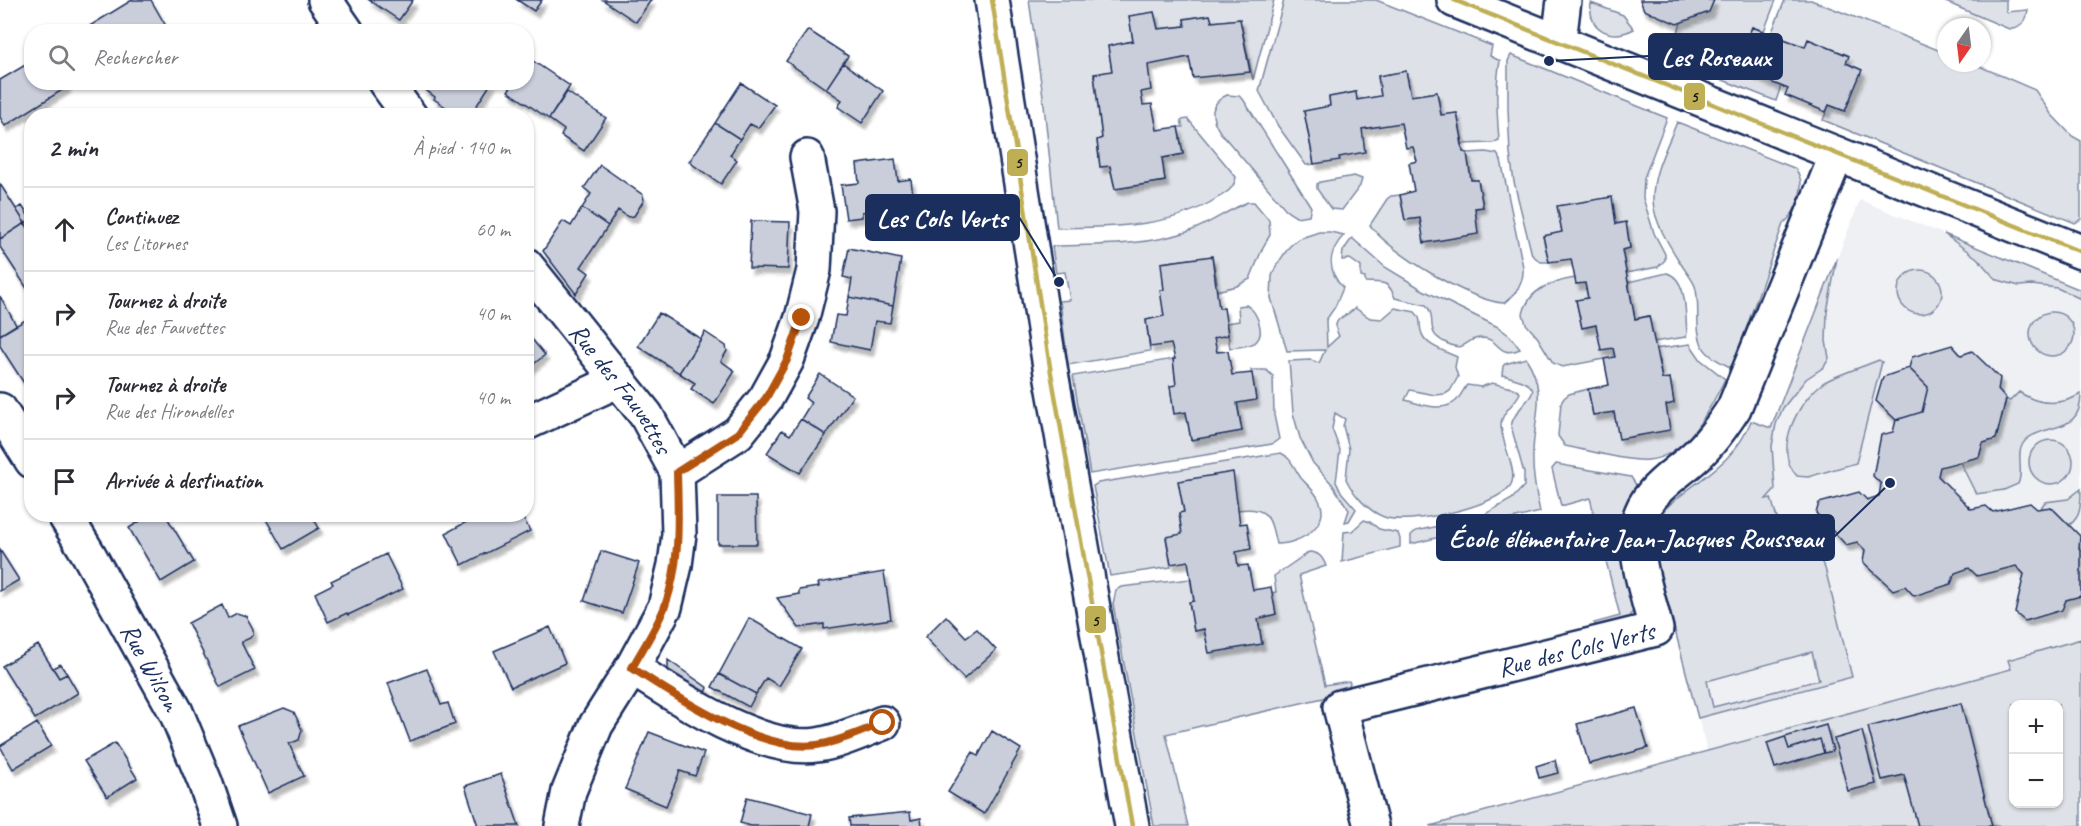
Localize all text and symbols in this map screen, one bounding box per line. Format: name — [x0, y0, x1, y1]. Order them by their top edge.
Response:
north arrow — [1937, 18, 1991, 72]
search box — [24, 24, 534, 90]
callout: Les Roseaux — [1649, 34, 1782, 79]
text: Les Roseaux — [1661, 40, 1773, 74]
icon: search — [45, 41, 78, 74]
text: Rechercher — [93, 43, 177, 71]
line badge: 5 — [1683, 82, 1706, 111]
text: 5 — [1691, 87, 1700, 107]
text: 2 min — [48, 131, 98, 164]
text: À pied · 140 m — [413, 135, 510, 160]
line badge: 5 — [1006, 148, 1029, 177]
text: 5 — [1015, 153, 1024, 173]
callout: Les Cols Verts — [866, 195, 1019, 240]
text: Les Cols Verts — [877, 201, 1010, 235]
text: Continuez — [105, 203, 178, 231]
icon: ahead — [48, 213, 81, 246]
text: 60 m — [476, 217, 510, 242]
text: Les Litornes — [105, 231, 187, 256]
text: Tournez à droite — [105, 287, 225, 315]
icon: right — [48, 297, 81, 330]
text: 40 m — [476, 301, 510, 326]
route end — [788, 304, 814, 330]
text: Rue des Fauvettes — [105, 315, 224, 340]
street label: Rue des Fauvettes — [562, 316, 681, 461]
text: Tournez à droite — [105, 371, 225, 399]
icon: right — [48, 381, 81, 414]
text: 40 m — [476, 385, 510, 410]
text: Rue des Hirondelles — [105, 399, 233, 424]
icon: arrive — [48, 465, 81, 498]
text: Arrivée à destination — [105, 467, 263, 495]
callout: École élémentaire Jean-Jacques Rousseau — [1437, 515, 1834, 560]
text: École élémentaire Jean-Jacques Rousseau — [1449, 521, 1826, 555]
line badge: 5 — [1084, 605, 1107, 634]
text: 5 — [1092, 611, 1101, 631]
street label: Rue des Cols Verts — [1494, 613, 1660, 684]
street label: Rue Wilson — [113, 617, 189, 718]
map controls — [2009, 700, 2063, 808]
button: + — [2009, 700, 2063, 754]
route start — [869, 709, 895, 735]
button: − — [2009, 754, 2063, 808]

